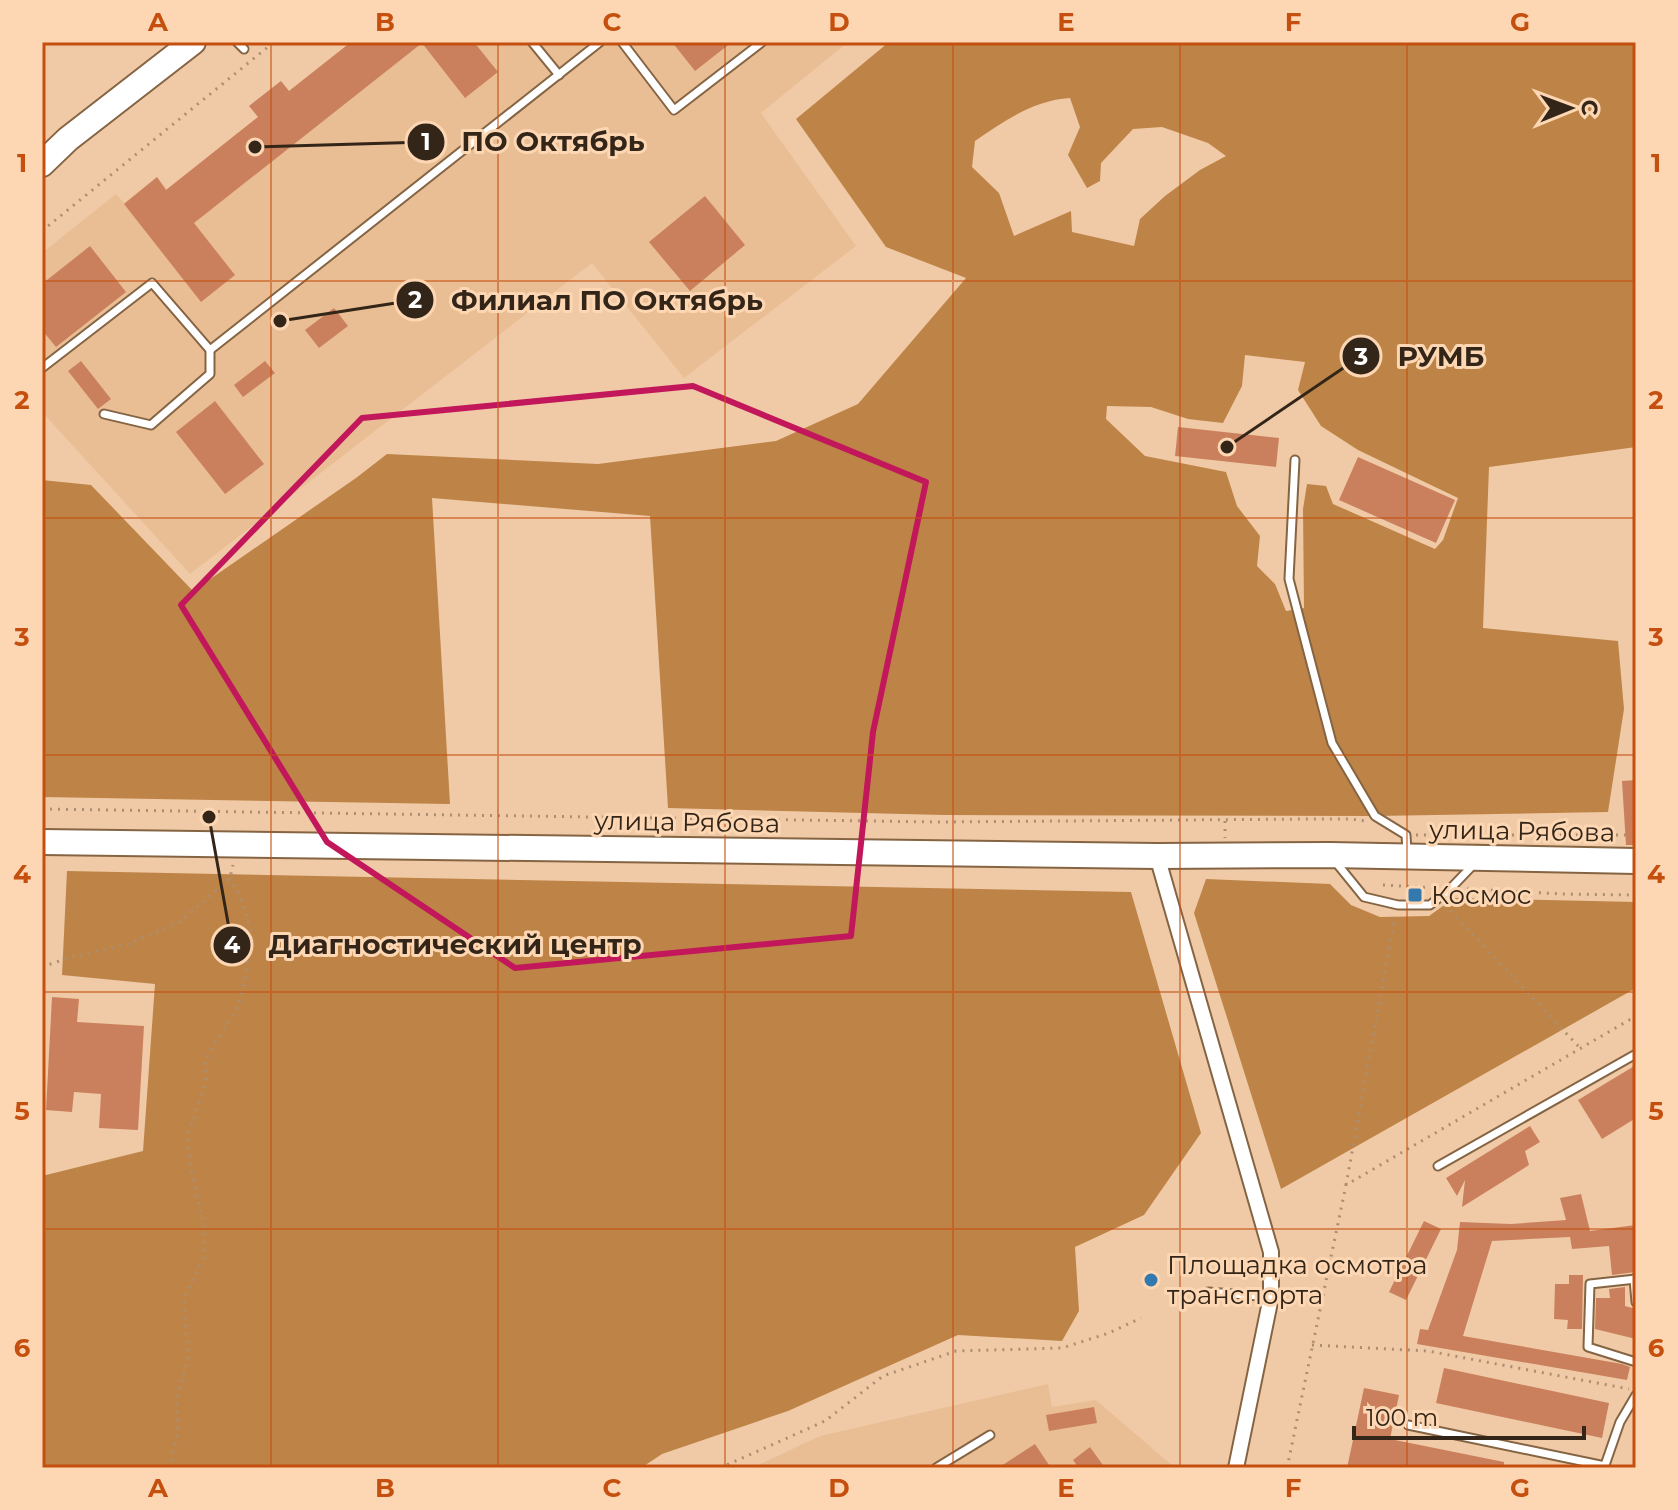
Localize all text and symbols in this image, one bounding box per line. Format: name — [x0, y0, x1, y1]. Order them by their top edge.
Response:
text: A — [147, 6, 169, 38]
text: B — [375, 6, 395, 38]
text: C — [603, 6, 622, 38]
text: D — [828, 6, 850, 38]
text: E — [1057, 6, 1075, 38]
text: F — [1285, 6, 1301, 38]
text: G — [1510, 6, 1530, 38]
north arrow — [1530, 68, 1610, 148]
text: С — [1576, 99, 1603, 116]
callout: ПО Октябрь — [406, 116, 661, 168]
text: ПО Октябрь — [461, 124, 645, 158]
text: 1 — [421, 127, 431, 156]
text: 1 — [17, 147, 27, 179]
text: 1 — [1651, 147, 1661, 179]
callout: Филиал ПО Октябрь — [395, 274, 779, 326]
text: Филиал ПО Октябрь — [451, 283, 763, 317]
text: 2 — [408, 285, 422, 314]
callout: РУМБ — [1341, 330, 1500, 382]
text: РУМБ — [1398, 339, 1484, 373]
text: 3 — [1353, 342, 1368, 371]
text: 2 — [14, 384, 30, 416]
text: 2 — [1648, 384, 1664, 416]
text: 3 — [13, 621, 30, 653]
text: 3 — [1647, 621, 1664, 653]
street label: улица Рябова — [593, 804, 780, 840]
street label: улица Рябова — [1428, 813, 1615, 849]
text: 4 — [13, 858, 31, 890]
text: 4 — [1647, 858, 1665, 890]
place label: Космос — [1431, 879, 1531, 911]
marker: Космос — [1406, 886, 1424, 904]
callout: Диагностический центр — [212, 919, 658, 971]
text: Диагностический центр — [268, 927, 642, 961]
text: 4 — [224, 930, 241, 959]
text: 5 — [14, 1095, 30, 1127]
text: 5 — [1648, 1095, 1664, 1127]
place label: Площадка осмотра транспорта — [1167, 1249, 1427, 1311]
marker: Площадка осмотра транспорта — [1142, 1271, 1160, 1289]
text: 6 — [14, 1332, 31, 1364]
text: 6 — [1648, 1332, 1665, 1364]
scale bar — [1354, 1390, 1584, 1440]
text: 100 m — [1366, 1403, 1438, 1432]
text: A — [147, 1472, 169, 1504]
text: B — [375, 1472, 395, 1504]
text: C — [603, 1472, 622, 1504]
text: D — [828, 1472, 850, 1504]
text: E — [1057, 1472, 1075, 1504]
text: F — [1285, 1472, 1301, 1504]
text: G — [1510, 1472, 1530, 1504]

